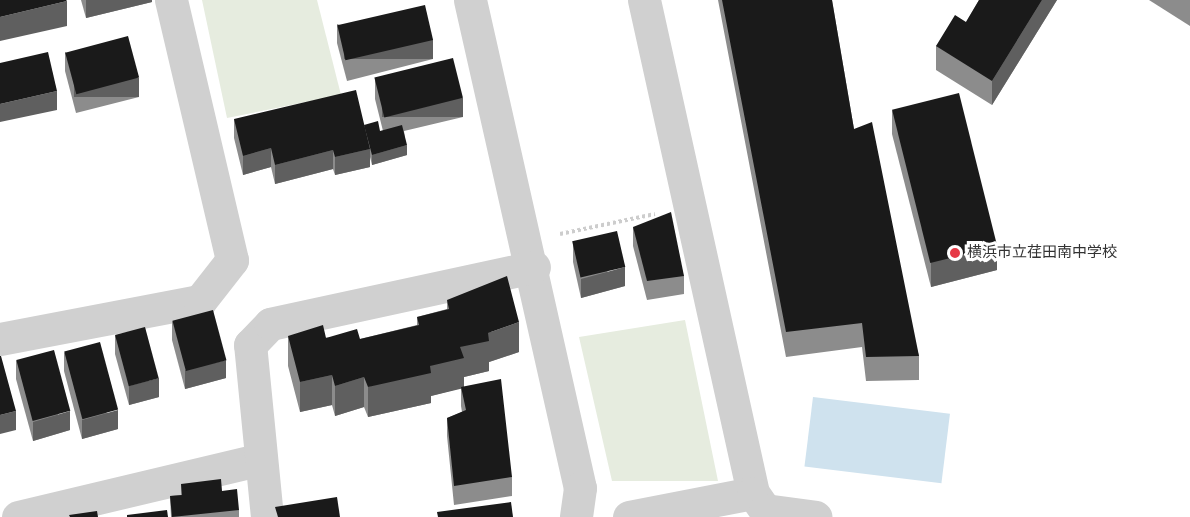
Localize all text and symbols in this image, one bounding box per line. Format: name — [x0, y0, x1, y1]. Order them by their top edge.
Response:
place label: 横浜市立荏田南中学校 — [967, 244, 1117, 262]
marker: 横浜市立荏田南中学校 — [948, 246, 962, 260]

